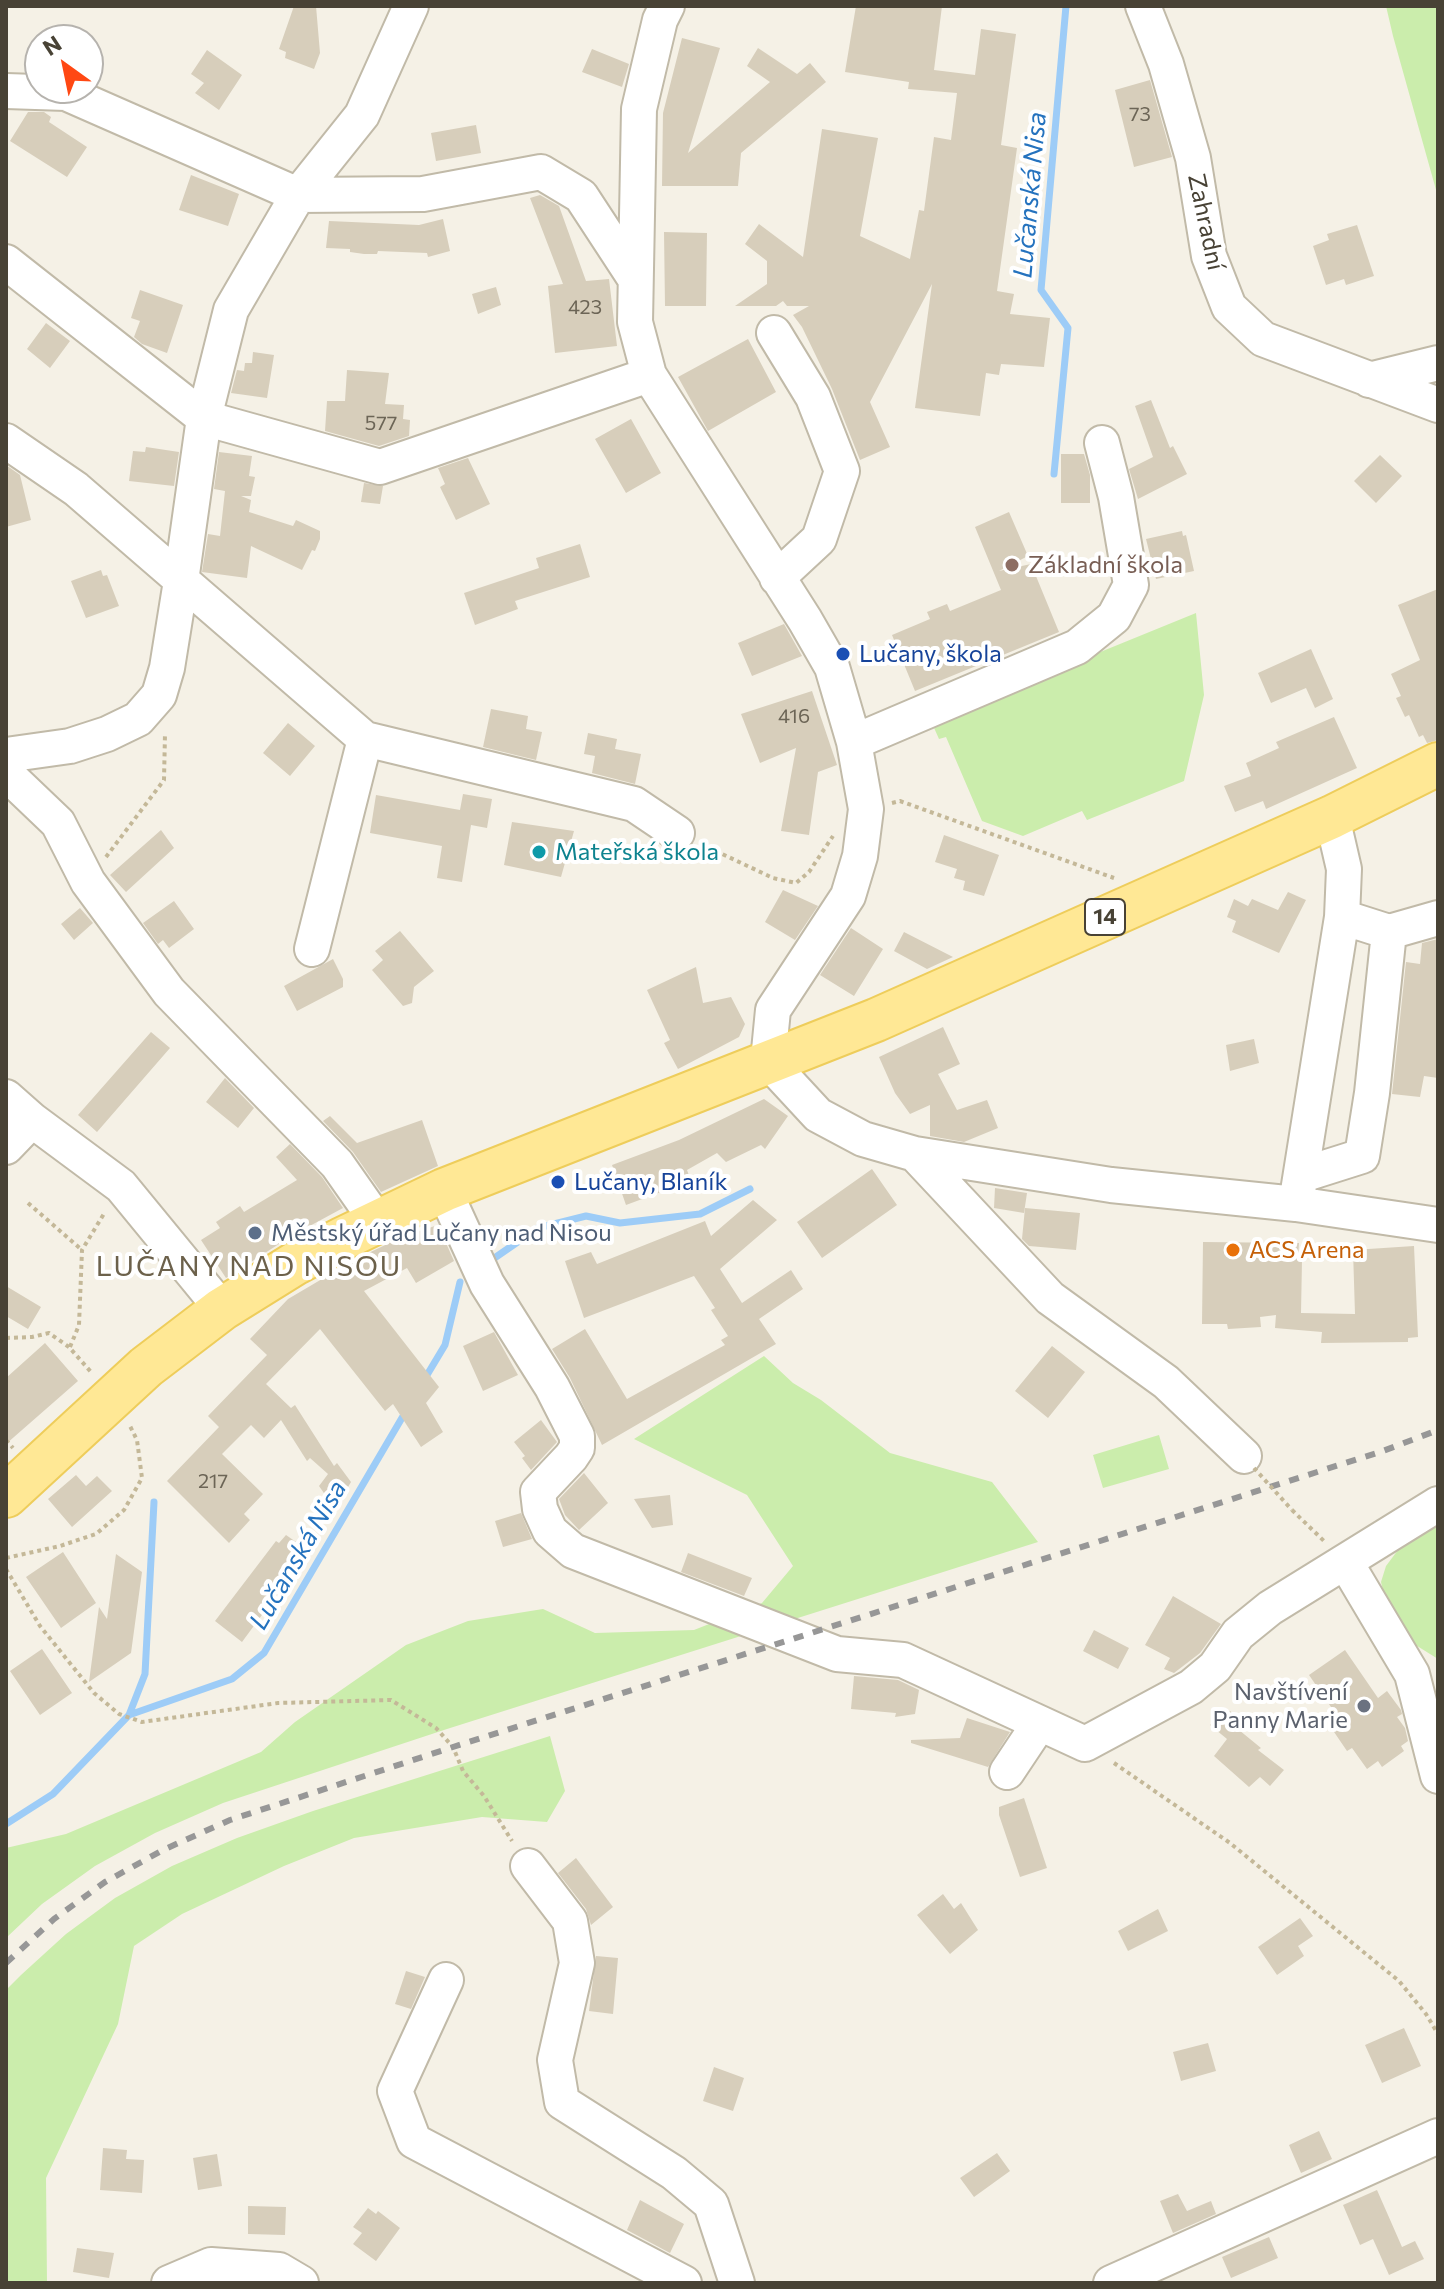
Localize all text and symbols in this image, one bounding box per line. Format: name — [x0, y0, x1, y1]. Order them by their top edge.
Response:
north arrow — [24, 24, 104, 104]
text: N — [37, 29, 66, 61]
house number: 73 — [1129, 102, 1151, 126]
water label: Lučanská Nisa — [1007, 111, 1053, 279]
street label: Zahradní — [1182, 171, 1230, 273]
house number: 423 — [568, 295, 602, 319]
house number: 577 — [365, 411, 397, 435]
place label: Základní škola — [1028, 551, 1183, 579]
marker: Základní škola — [1003, 556, 1021, 574]
place label: Lučany, škola — [859, 640, 1002, 668]
marker: Lučany, škola — [834, 645, 852, 663]
house number: 416 — [778, 704, 810, 728]
place label: Mateřská škola — [555, 838, 719, 866]
marker: Mateřská škola — [530, 843, 548, 861]
road number: 14 — [1085, 899, 1125, 935]
place label: Lučany, Blaník — [574, 1168, 728, 1196]
marker: Lučany, Blaník — [549, 1173, 567, 1191]
place label: Městský úřad Lučany nad Nisou — [271, 1219, 612, 1247]
marker: Městský úřad Lučany nad Nisou — [246, 1224, 264, 1242]
place label: ACS Arena — [1249, 1236, 1365, 1264]
marker: ACS Arena — [1224, 1241, 1242, 1259]
district label: LUČANY NAD NISOU — [96, 1250, 402, 1284]
house number: 217 — [198, 1469, 228, 1493]
water label: Lučanská Nisa — [243, 1475, 353, 1635]
place label: Navštívení Panny Marie — [1212, 1678, 1348, 1734]
marker: Navštívení Panny Marie — [1355, 1697, 1373, 1715]

